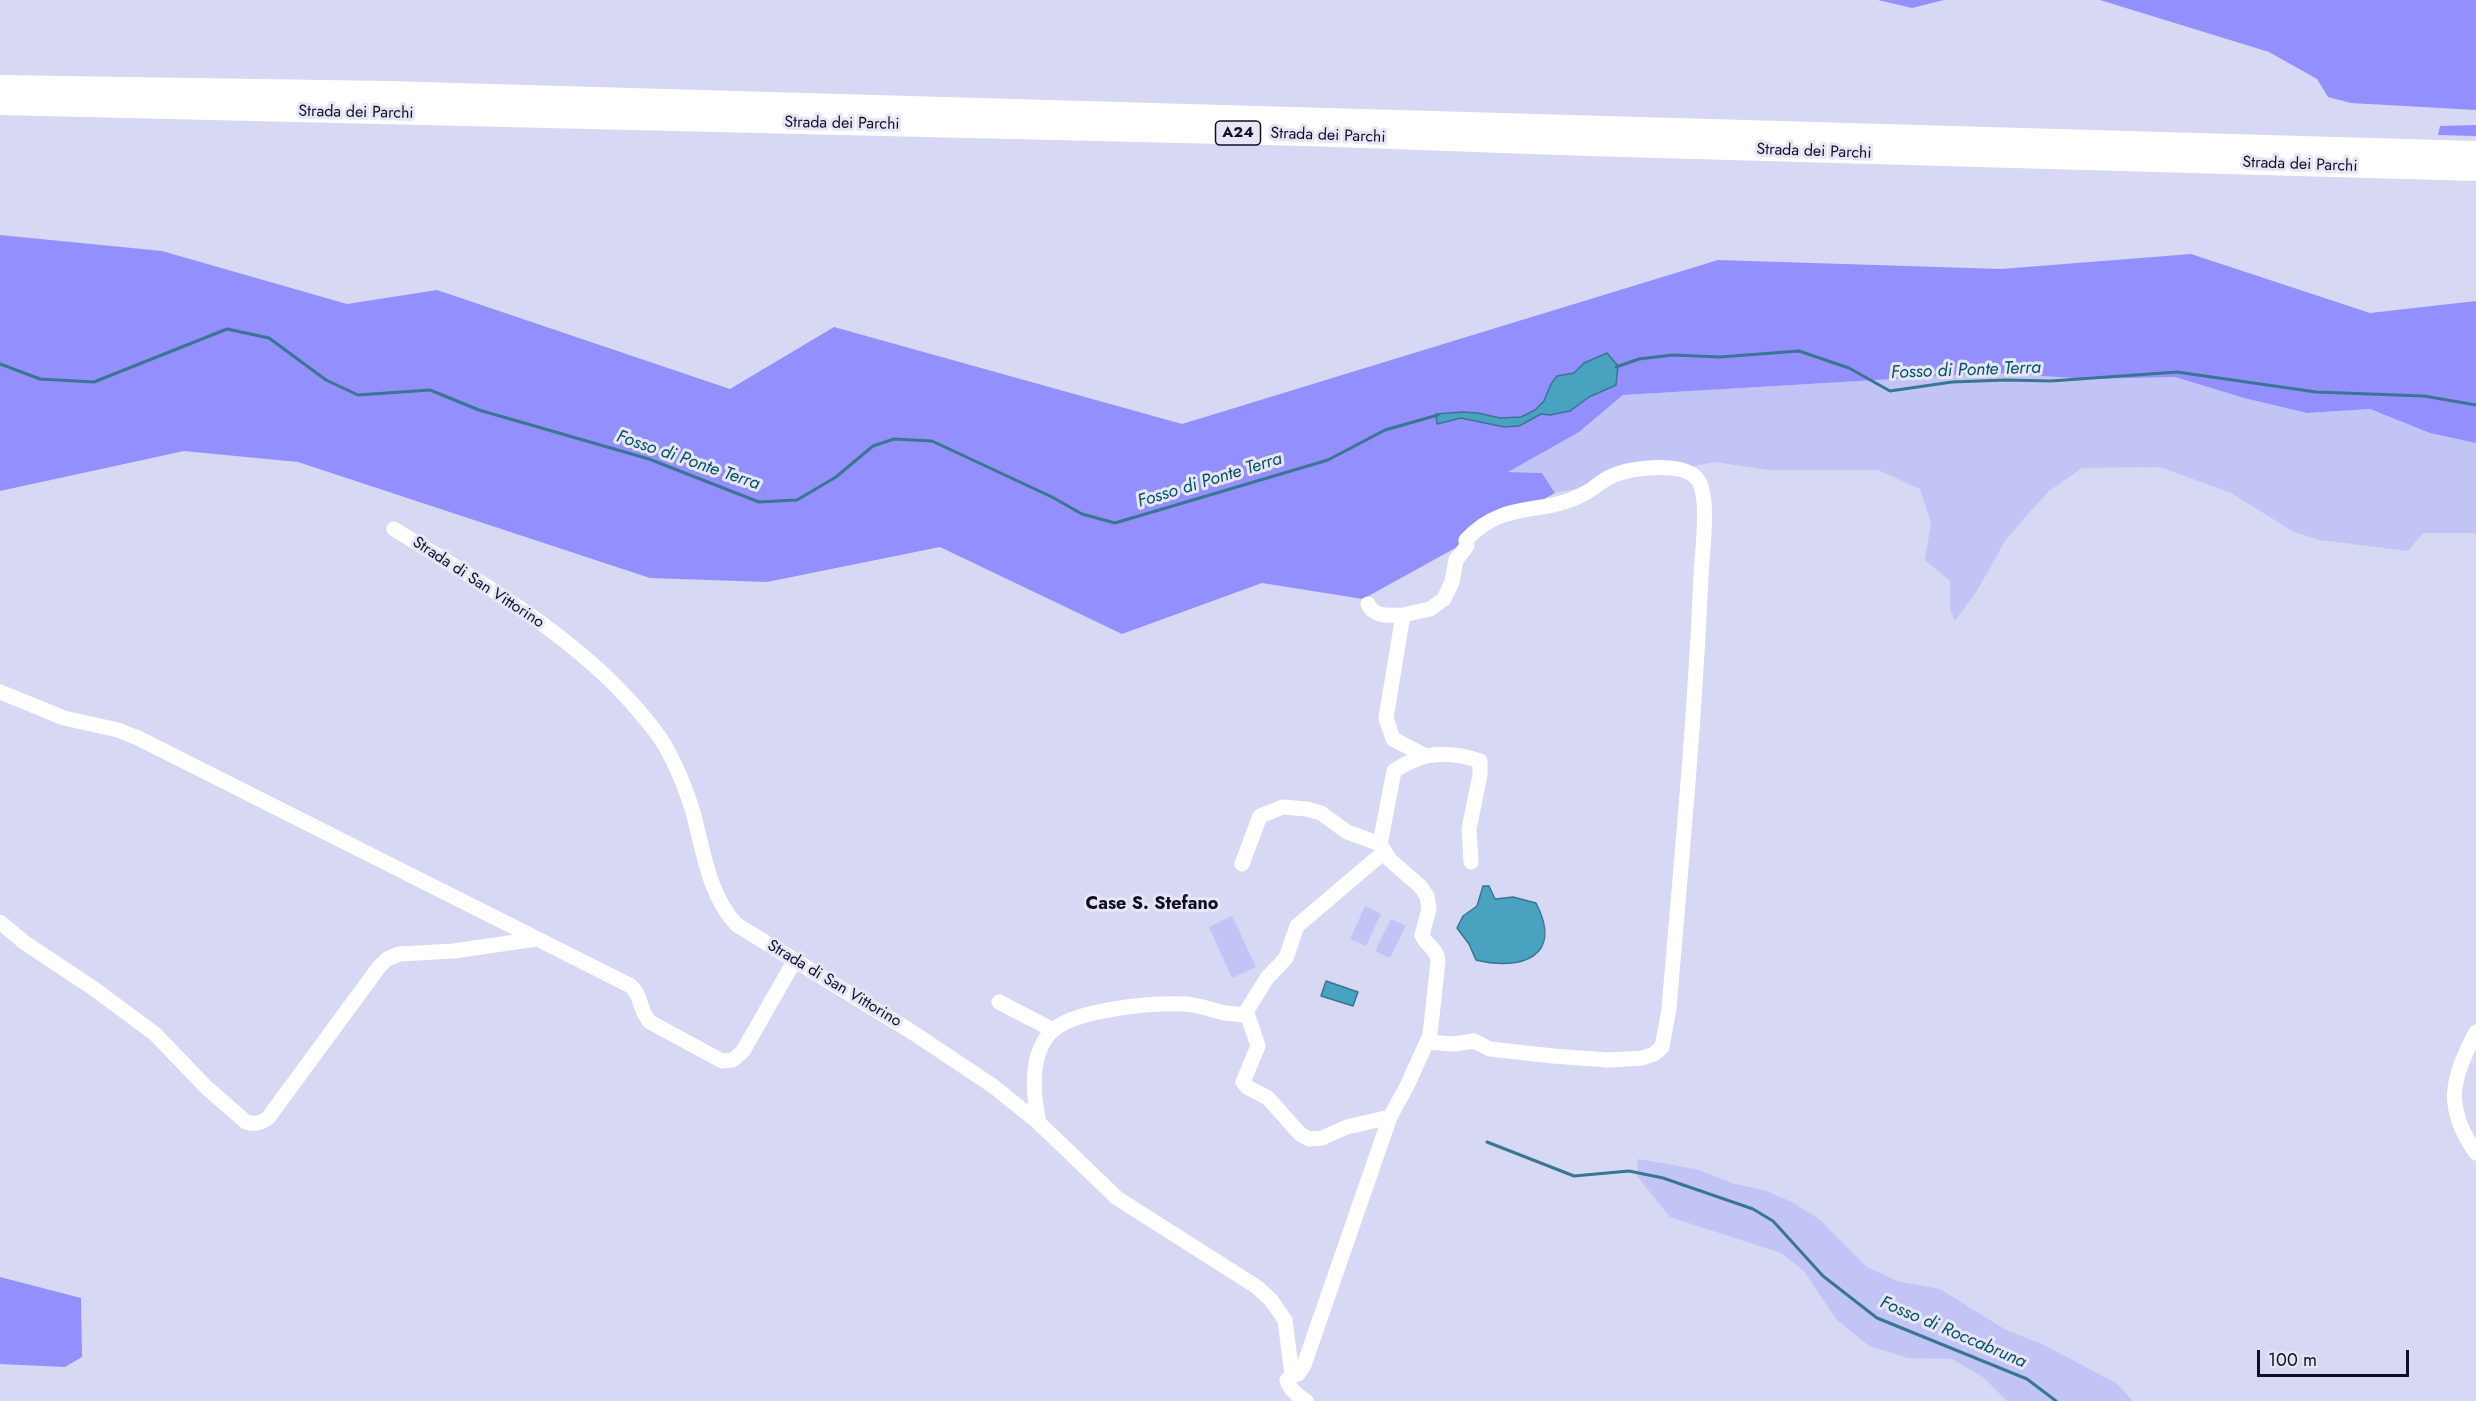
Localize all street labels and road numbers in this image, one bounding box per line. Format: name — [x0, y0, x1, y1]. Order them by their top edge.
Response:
street label: Strada dei Parchi — [298, 102, 414, 124]
street label: Strada dei Parchi — [784, 113, 900, 135]
road number: A24 — [1216, 121, 1260, 145]
street label: Strada dei Parchi — [1270, 124, 1386, 148]
street label: Strada dei Parchi — [1756, 140, 1872, 164]
street label: Strada dei Parchi — [2242, 153, 2358, 177]
street label: Strada di San Vittorino — [409, 533, 547, 633]
street label: Strada di San Vittorino — [763, 936, 905, 1032]

